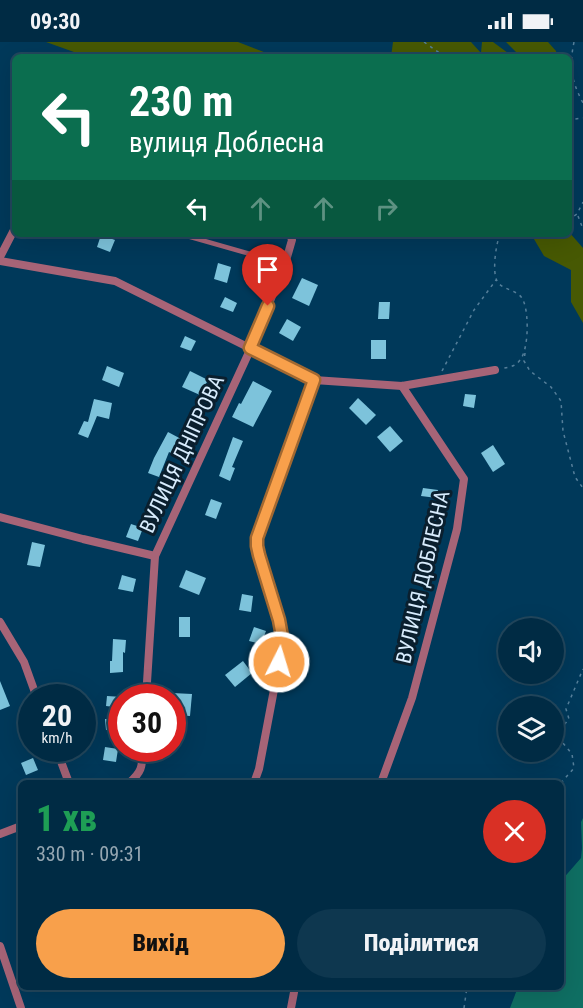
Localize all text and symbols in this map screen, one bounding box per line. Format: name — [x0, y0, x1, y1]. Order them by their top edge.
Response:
text: 09:30 — [30, 9, 81, 34]
text: 230 m — [129, 77, 234, 126]
icon: left — [30, 78, 108, 156]
text: вулиця Доблесна — [129, 127, 324, 159]
icon: left — [181, 192, 214, 225]
icon: ahead — [244, 192, 277, 225]
icon: ahead — [307, 192, 340, 225]
icon: right — [370, 192, 403, 225]
pin — [242, 244, 293, 306]
icon: arrive — [251, 253, 284, 286]
street label: ВУЛИЦЯ ДНІПРОВА — [135, 371, 229, 537]
street label: ВУЛИЦЯ ДОБЛЕСНА — [391, 488, 455, 666]
map controls — [498, 618, 564, 762]
button: sound — [498, 618, 564, 684]
position arrow — [247, 630, 311, 694]
speed limit sign: 30 — [108, 684, 186, 762]
button: layers — [498, 696, 564, 762]
text: 20 — [42, 698, 72, 733]
text: km/h — [42, 729, 72, 747]
text: 1 хв — [36, 798, 97, 840]
button: close — [483, 800, 546, 863]
text: 330 m · 09:31 — [36, 842, 143, 866]
button: Вихід — [36, 909, 285, 978]
button: Поділитися — [297, 909, 546, 978]

